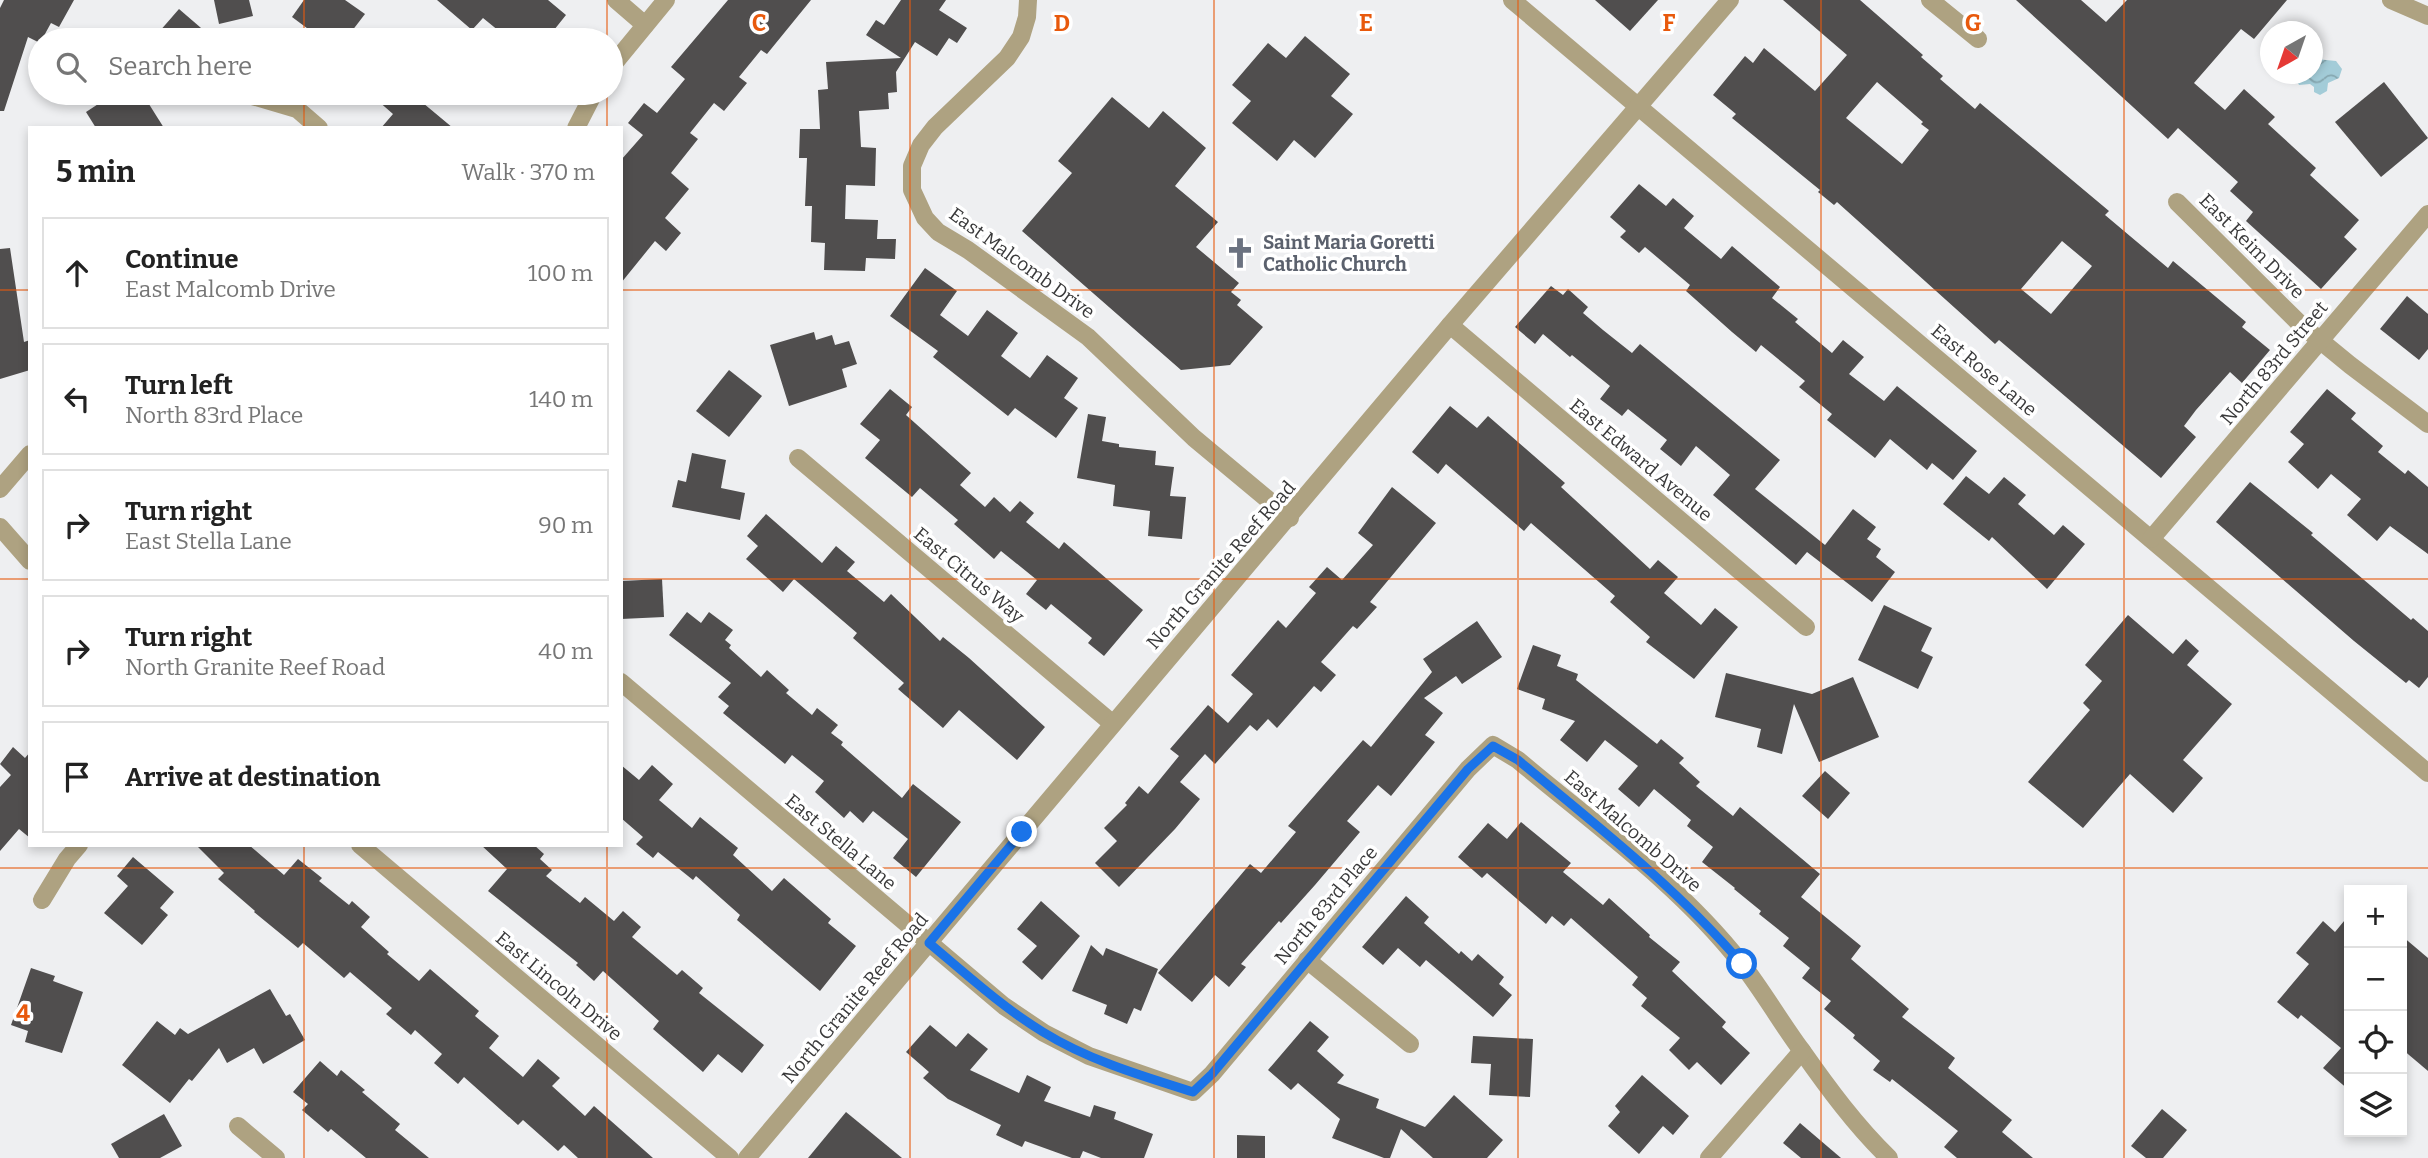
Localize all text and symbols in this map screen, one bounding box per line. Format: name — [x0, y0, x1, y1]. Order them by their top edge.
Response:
text: C — [752, 9, 766, 37]
text: D — [1054, 9, 1070, 37]
text: E — [1359, 9, 1373, 37]
text: F — [1663, 9, 1676, 37]
text: G — [1965, 9, 1982, 37]
north arrow — [2260, 21, 2323, 84]
search box — [28, 28, 623, 105]
icon: search — [52, 48, 90, 86]
text: Search here — [108, 51, 252, 82]
text: 5 min — [56, 154, 135, 190]
text: Walk · 370 m — [462, 158, 595, 186]
street label: East Keim Drive — [2195, 189, 2309, 303]
street label: East Malcomb Drive — [945, 203, 1099, 323]
place label: Saint Maria Goretti Catholic Church — [1263, 231, 1434, 276]
church icon: Saint Maria Goretti Catholic Church — [1223, 236, 1257, 270]
text: Continue — [125, 244, 239, 275]
icon: ahead — [58, 254, 96, 292]
text: 100 m — [528, 259, 593, 287]
text: East Malcomb Drive — [125, 275, 336, 303]
street label: North 83rd Street — [2216, 296, 2333, 430]
street label: East Rose Lane — [1926, 319, 2042, 421]
text: Turn left — [125, 370, 233, 401]
icon: left — [58, 380, 96, 418]
text: 140 m — [529, 385, 593, 413]
street label: East Edward Avenue — [1565, 394, 1717, 526]
text: North 83rd Place — [125, 401, 303, 429]
street label: North Granite Reef Road — [1142, 476, 1300, 654]
text: Turn right — [125, 496, 252, 527]
icon: right — [58, 506, 96, 544]
text: 90 m — [538, 511, 593, 539]
street label: East Citrus Way — [909, 522, 1029, 628]
text: East Stella Lane — [125, 527, 292, 555]
text: Turn right — [125, 622, 252, 653]
icon: right — [58, 632, 96, 670]
text: 40 m — [538, 637, 593, 665]
text: North Granite Reef Road — [125, 653, 385, 681]
icon: arrive — [58, 758, 96, 796]
text: Arrive at destination — [125, 762, 380, 793]
street label: East Malcomb Drive — [1560, 765, 1706, 897]
street label: East Stella Lane — [781, 789, 901, 895]
route end — [1006, 816, 1037, 847]
street label: North 83rd Place — [1270, 841, 1382, 969]
map controls — [2344, 885, 2407, 1137]
button: + — [2344, 885, 2407, 948]
street label: North Granite Reef Road — [777, 908, 933, 1088]
street label: East Lincoln Drive — [491, 926, 627, 1046]
route start — [1726, 948, 1757, 979]
button: − — [2344, 948, 2407, 1011]
text: 4 — [16, 999, 30, 1027]
button: locate — [2344, 1011, 2407, 1074]
button: layers — [2344, 1074, 2407, 1137]

